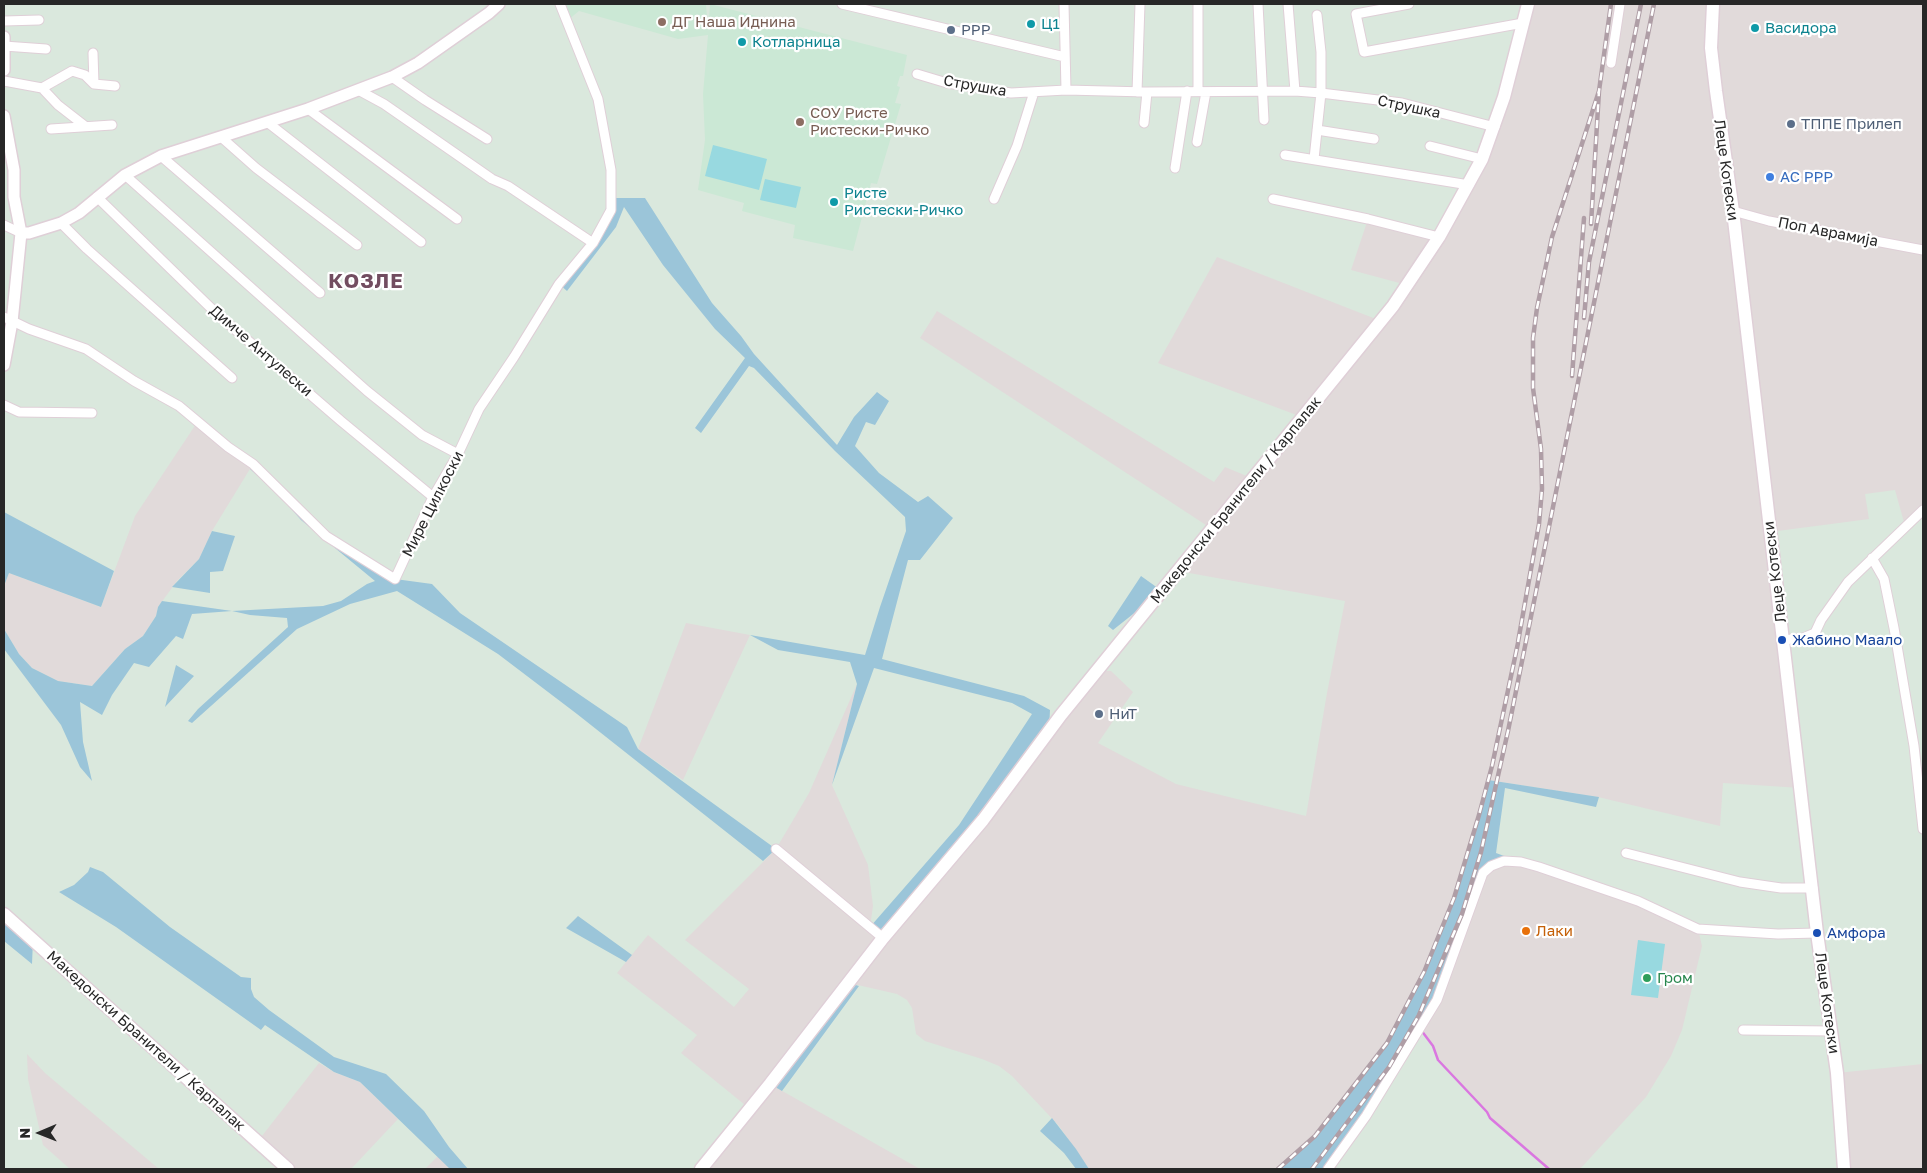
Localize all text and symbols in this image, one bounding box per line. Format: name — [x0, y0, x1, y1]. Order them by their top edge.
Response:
place label: ДГ Наша Иднина — [672, 13, 796, 31]
place label: Ц1 — [1041, 15, 1060, 33]
marker: ДГ Наша Иднина — [656, 16, 668, 28]
marker: Ц1 — [1025, 18, 1037, 30]
place label: Васидора — [1765, 19, 1837, 37]
place label: РРР — [961, 21, 990, 39]
marker: Васидора — [1749, 22, 1761, 34]
marker: РРР — [945, 24, 957, 36]
place label: Котларница — [752, 33, 840, 51]
marker: Котларница — [736, 36, 748, 48]
street label: Струшка — [942, 72, 1008, 100]
street label: Струшка — [1376, 92, 1442, 122]
place label: СОУ Ристе Ристески-Ричко — [810, 104, 929, 139]
place label: ТППЕ Прилеп — [1801, 115, 1902, 133]
marker: СОУ Ристе Ристески-Ричко — [794, 116, 806, 128]
street label: Леце Котески — [1710, 118, 1742, 222]
marker: ТППЕ Прилеп — [1785, 118, 1797, 130]
place label: АС РРР — [1780, 168, 1833, 186]
marker: АС РРР — [1764, 171, 1776, 183]
place label: Ристе Ристески-Ричко — [844, 184, 963, 219]
marker: Ристе Ристески-Ричко — [828, 196, 840, 208]
street label: Поп Аврамија — [1776, 213, 1880, 251]
district label: КОЗЛЕ — [328, 270, 404, 294]
street label: Димче Антулески — [206, 302, 316, 400]
street label: Македонски Бранители / Карпалак — [1147, 393, 1325, 607]
street label: Мире Цилкоски — [399, 448, 467, 560]
street label: Леце Котески — [1760, 520, 1790, 624]
place label: Жабино Маало — [1792, 631, 1902, 649]
marker: Жабино Маало — [1776, 634, 1788, 646]
place label: НиТ — [1109, 705, 1137, 723]
marker: НиТ — [1093, 708, 1105, 720]
place label: Лаки — [1536, 922, 1573, 940]
place label: Амфора — [1827, 924, 1886, 942]
marker: Лаки — [1520, 925, 1532, 937]
marker: Амфора — [1811, 927, 1823, 939]
street label: Македонски Бранители / Карпалак — [43, 947, 249, 1135]
street label: Леце Котески — [1811, 951, 1843, 1055]
place label: Гром — [1657, 969, 1693, 987]
marker: Гром — [1641, 972, 1653, 984]
north arrow — [15, 1108, 65, 1158]
text: N — [16, 1128, 33, 1139]

